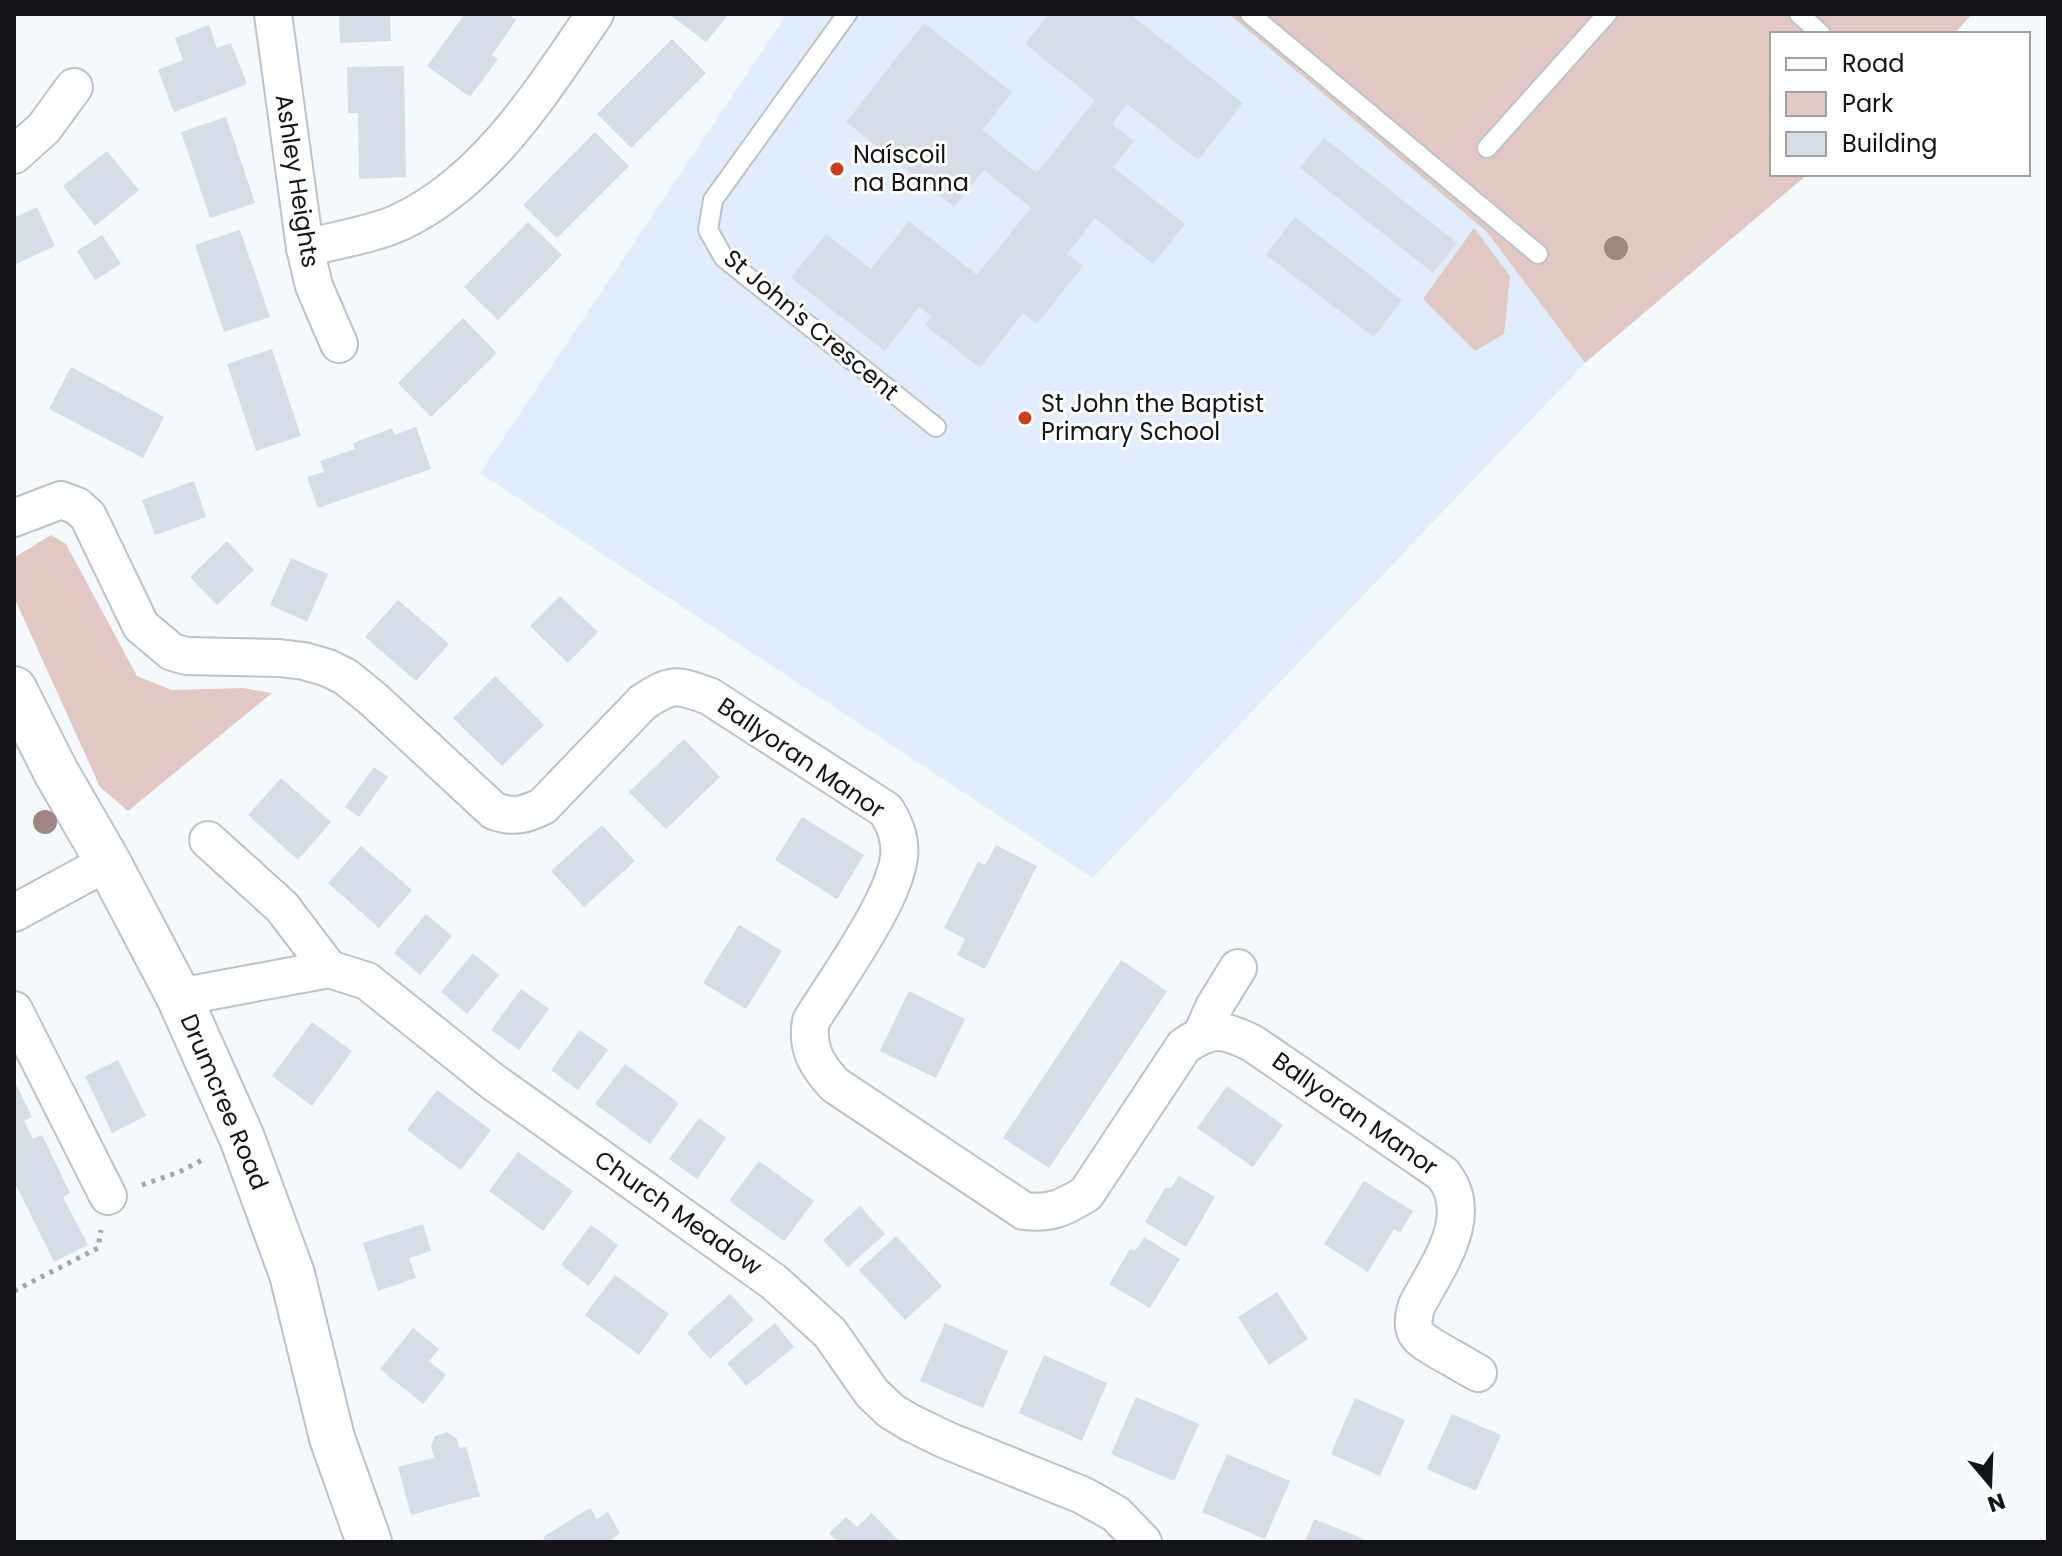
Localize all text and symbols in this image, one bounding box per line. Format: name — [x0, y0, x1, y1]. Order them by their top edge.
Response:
legend — [1770, 32, 2030, 176]
text: Road — [1842, 47, 1904, 80]
text: Park — [1842, 87, 1894, 120]
street label: Ashley Heights — [268, 92, 327, 270]
text: Building — [1842, 127, 1938, 160]
place label: Naíscoil na Banna — [853, 138, 969, 199]
marker: Naíscoil na Banna — [828, 160, 846, 178]
street label: St John's Crescent — [717, 242, 906, 408]
place label: St John the Baptist Primary School — [1041, 387, 1264, 448]
marker: St John the Baptist Primary School — [1016, 409, 1034, 427]
street label: Ballyoran Manor — [711, 689, 891, 826]
street label: Drumcree Road — [173, 1009, 276, 1195]
street label: Ballyoran Manor — [1266, 1044, 1445, 1183]
street label: Church Meadow — [588, 1142, 769, 1283]
north arrow — [1950, 1444, 2030, 1524]
text: N — [1983, 1485, 2009, 1520]

